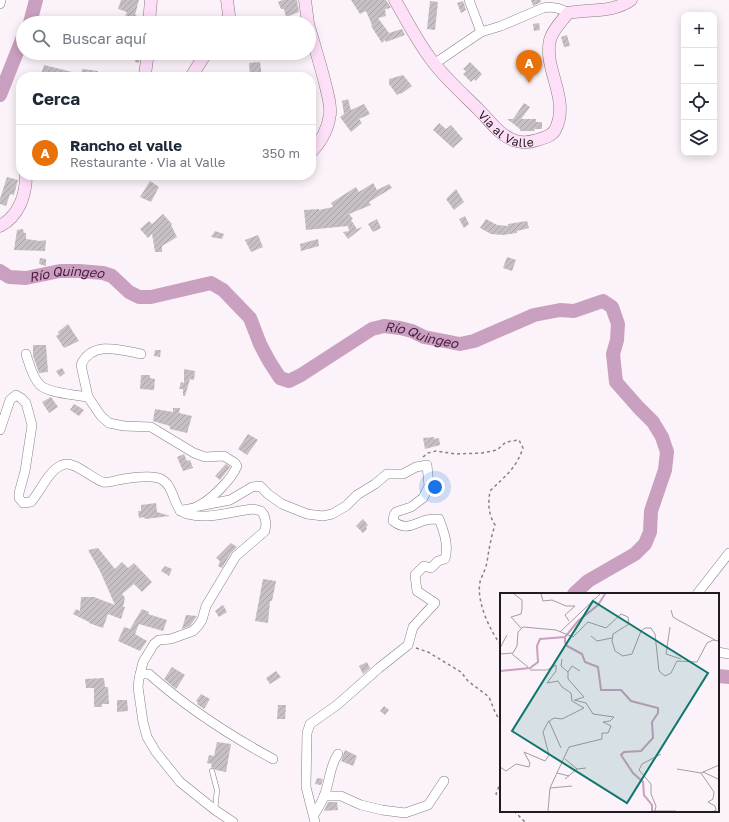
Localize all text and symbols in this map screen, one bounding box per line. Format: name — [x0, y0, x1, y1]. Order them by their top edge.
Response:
map controls — [681, 12, 717, 156]
button: + — [681, 12, 717, 48]
search box — [16, 16, 316, 60]
icon: search — [30, 27, 52, 49]
text: Buscar aquí — [62, 29, 146, 47]
button: − — [681, 48, 717, 84]
pin: A — [516, 50, 542, 83]
button: locate — [681, 84, 717, 120]
text: Cerca — [32, 88, 80, 109]
street label: Via al Valle — [476, 107, 535, 150]
button: layers — [681, 120, 717, 156]
text: Rancho el valle — [70, 136, 182, 154]
text: A — [40, 145, 50, 161]
text: 350 m — [262, 145, 300, 161]
text: Restaurante · Via al Valle — [70, 154, 225, 170]
water label: Río Quingeo — [28, 263, 106, 285]
water label: Río Quingeo — [384, 318, 461, 352]
your location — [425, 477, 445, 497]
inset map — [500, 593, 719, 812]

